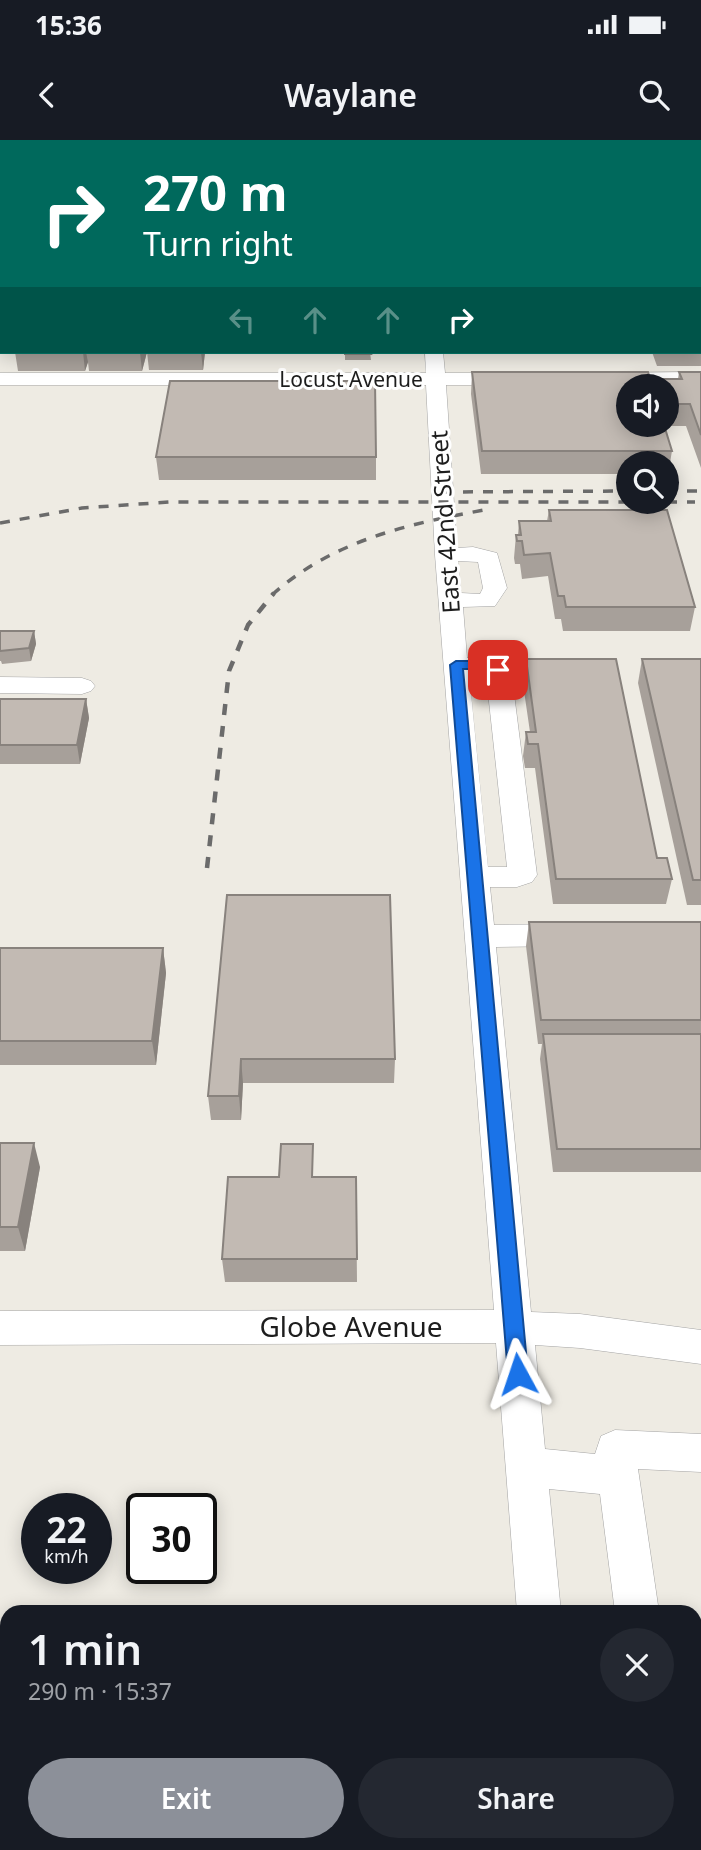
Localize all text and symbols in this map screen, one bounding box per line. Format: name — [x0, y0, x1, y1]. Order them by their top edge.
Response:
text: 15:36 — [35, 7, 102, 43]
text: Waylane — [284, 73, 417, 116]
icon: back — [28, 76, 66, 114]
icon: search — [635, 76, 673, 114]
text: 270 m — [143, 159, 288, 225]
icon: right — [28, 168, 119, 259]
text: Turn right — [143, 222, 293, 265]
icon: left — [223, 301, 261, 339]
icon: ahead — [296, 301, 334, 339]
icon: ahead — [369, 301, 407, 339]
icon: right — [442, 301, 480, 339]
street label: Locust Avenue — [279, 365, 423, 393]
map controls — [616, 374, 679, 514]
button: sound — [616, 374, 679, 437]
street label: East 42nd Street — [421, 429, 467, 615]
button: search — [616, 451, 679, 514]
pin — [468, 640, 528, 700]
icon: arrive — [479, 651, 517, 689]
street label: Globe Avenue — [259, 1307, 443, 1345]
position arrow — [481, 1337, 555, 1411]
speed limit sign: 30 — [126, 1493, 217, 1584]
text: 22 — [46, 1506, 87, 1553]
text: km/h — [44, 1544, 89, 1568]
text: 1 min — [28, 1620, 142, 1677]
button: close — [600, 1628, 674, 1702]
text: 290 m · 15:37 — [28, 1675, 172, 1707]
button: Exit — [28, 1758, 344, 1838]
button: Share — [358, 1758, 674, 1838]

